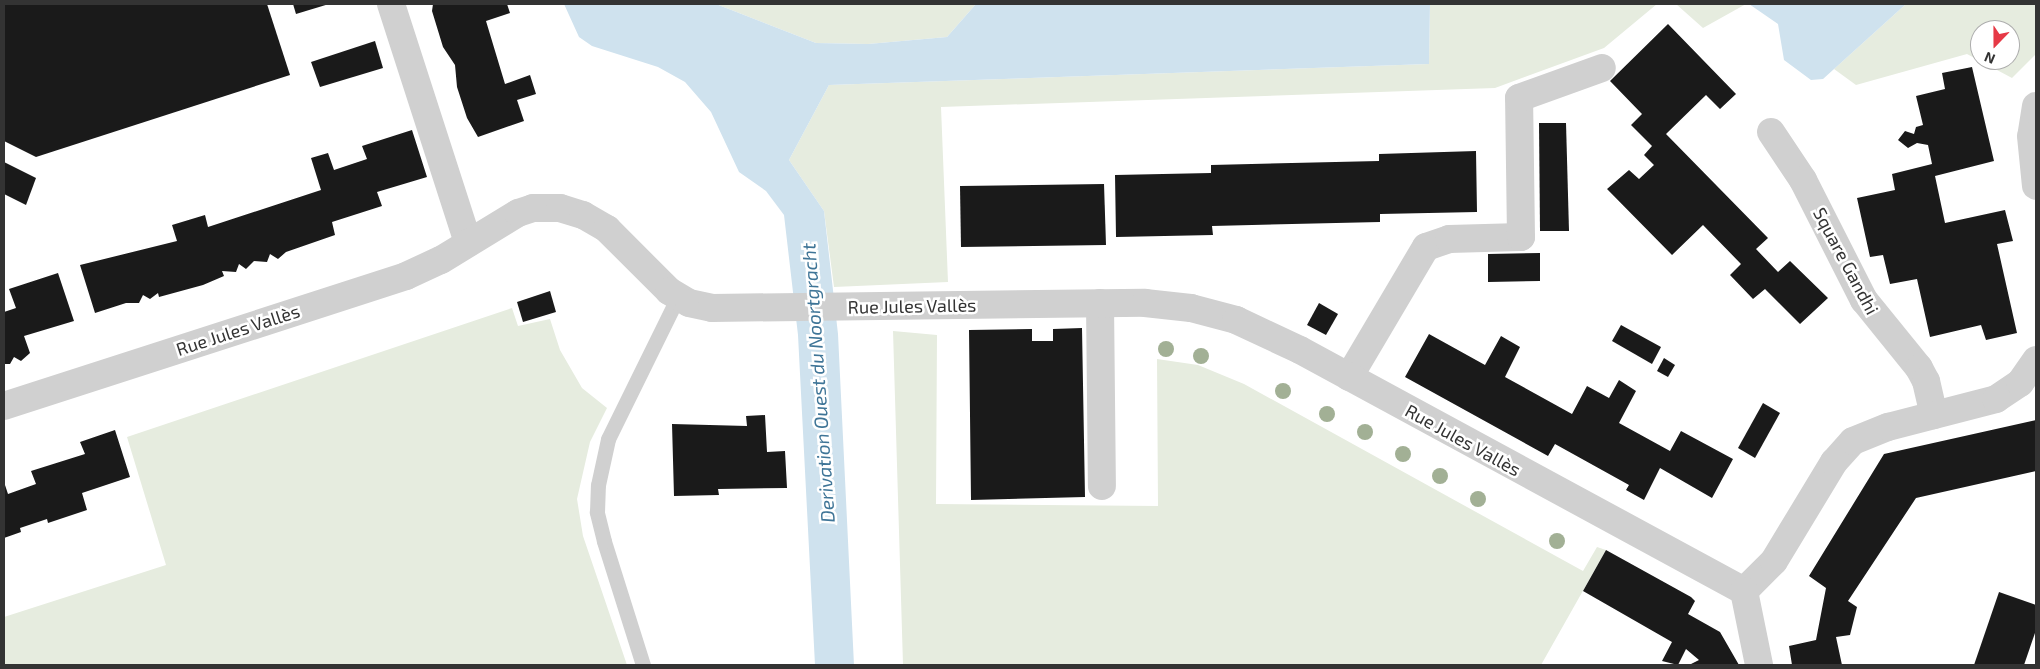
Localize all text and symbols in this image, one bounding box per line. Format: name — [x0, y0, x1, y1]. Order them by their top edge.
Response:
north arrow — [1970, 20, 2020, 70]
text: N — [1982, 49, 1997, 68]
street label: Square Gandhi — [1809, 204, 1883, 318]
water label: Derivation Ouest du Noortgracht — [797, 242, 839, 524]
street label: Rue Jules Vallès — [847, 294, 977, 318]
street label: Rue Jules Vallès — [173, 300, 303, 360]
street label: Rue Jules Vallès — [1401, 399, 1525, 481]

